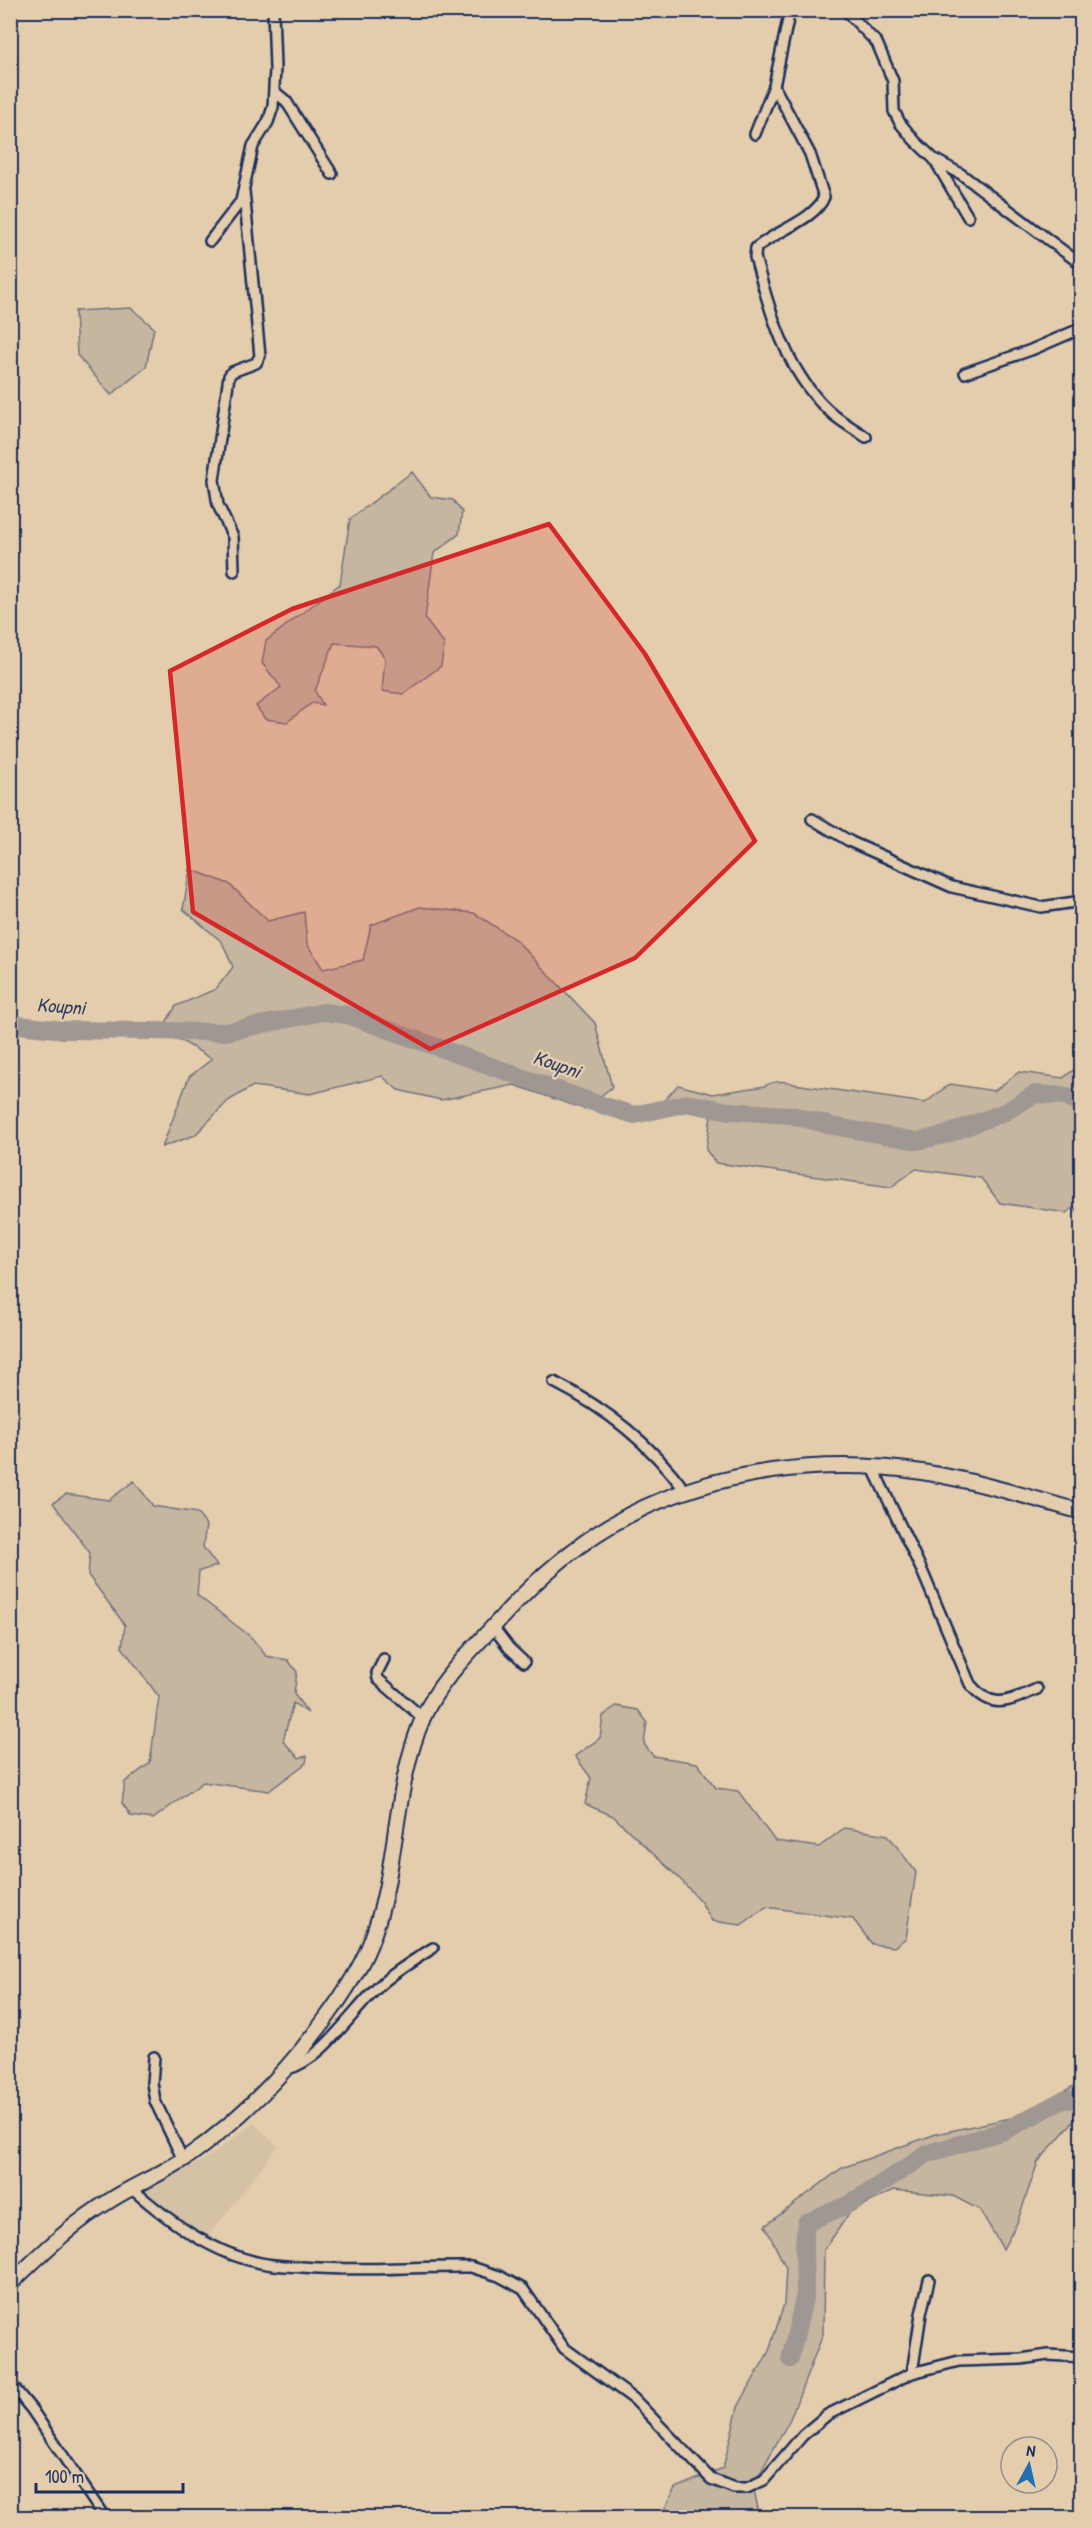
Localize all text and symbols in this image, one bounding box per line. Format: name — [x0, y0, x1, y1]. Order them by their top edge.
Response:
water label: Koupni — [36, 990, 89, 1022]
water label: Koupni — [529, 1043, 587, 1086]
north arrow — [999, 2435, 1059, 2495]
text: N — [1025, 2439, 1037, 2462]
scale bar — [36, 2456, 183, 2494]
text: 100 m — [45, 2464, 84, 2489]

